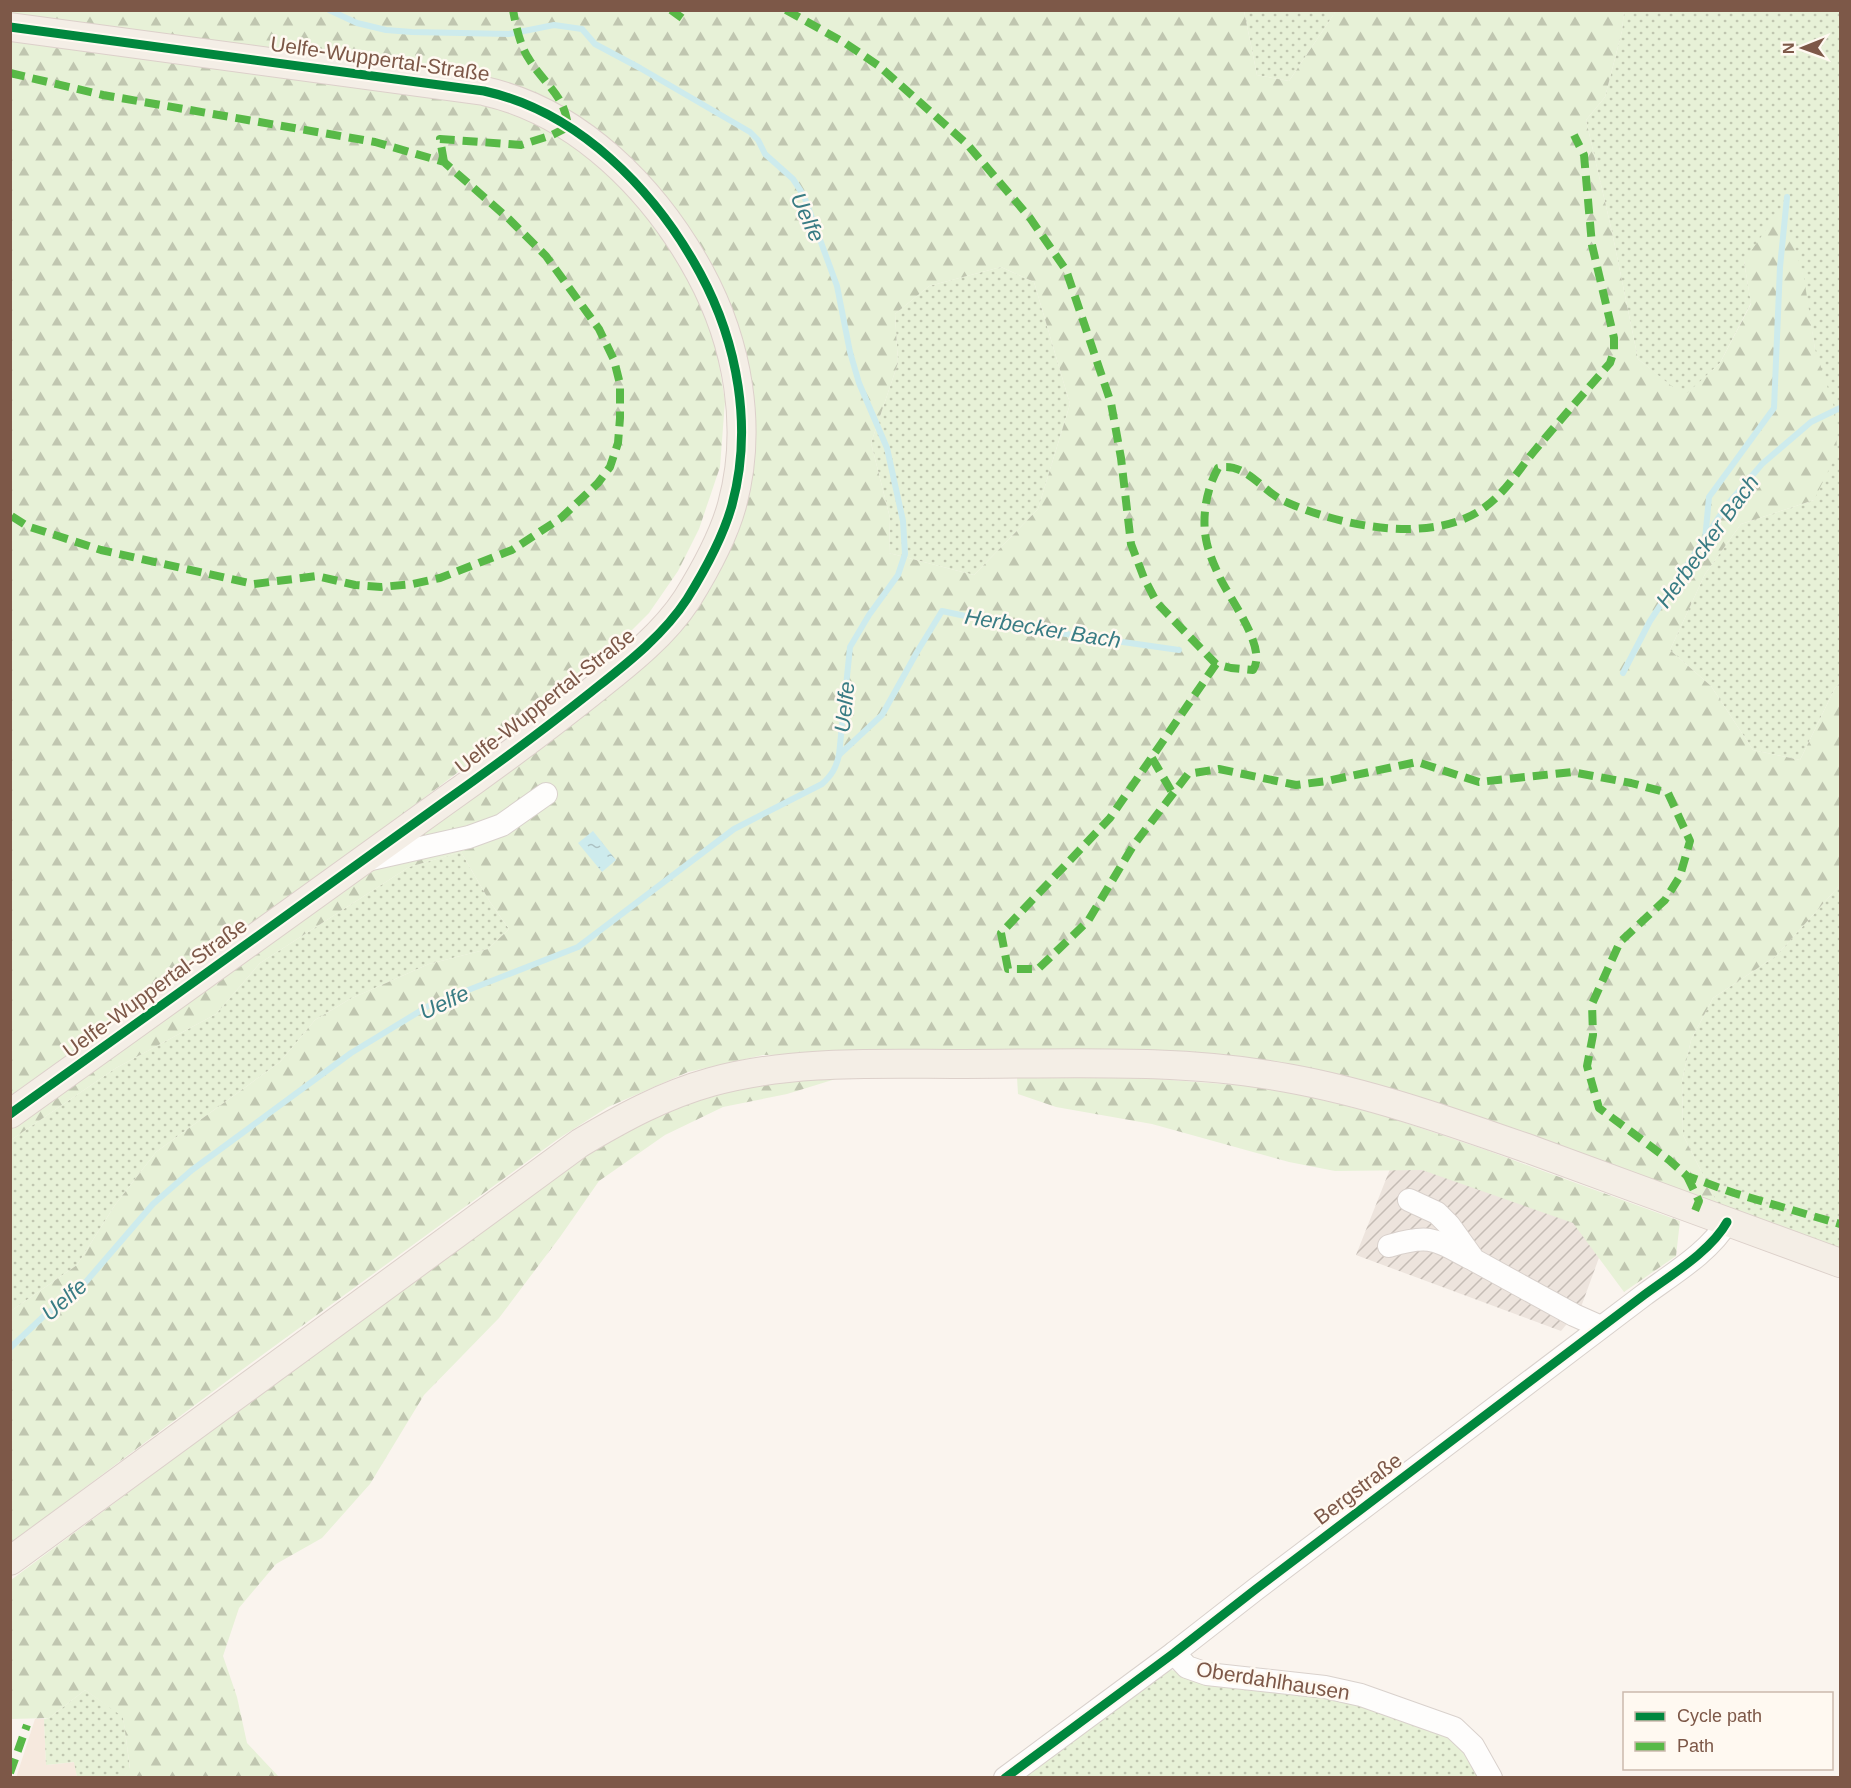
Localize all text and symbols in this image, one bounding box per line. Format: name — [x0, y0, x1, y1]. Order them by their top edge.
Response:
north arrow — [1773, 18, 1833, 78]
street label: Uelfe-Wuppertal-Straße — [269, 32, 491, 85]
text: N — [1780, 42, 1797, 54]
water label: Uelfe — [785, 189, 830, 246]
water label: Herbecker Bach — [1651, 470, 1764, 612]
water label: Herbecker Bach — [963, 604, 1123, 653]
street label: Uelfe-Wuppertal-Straße — [450, 623, 639, 778]
water label: Uelfe — [829, 680, 860, 734]
street label: Uelfe-Wuppertal-Straße — [58, 913, 251, 1062]
water label: Uelfe — [416, 980, 473, 1025]
water label: Uelfe — [37, 1273, 92, 1326]
street label: Bergstraße — [1309, 1448, 1406, 1529]
street label: Oberdahlhausen — [1195, 1657, 1352, 1704]
legend — [1623, 1692, 1833, 1770]
text: Cycle path — [1677, 1706, 1762, 1726]
text: Path — [1677, 1736, 1714, 1756]

